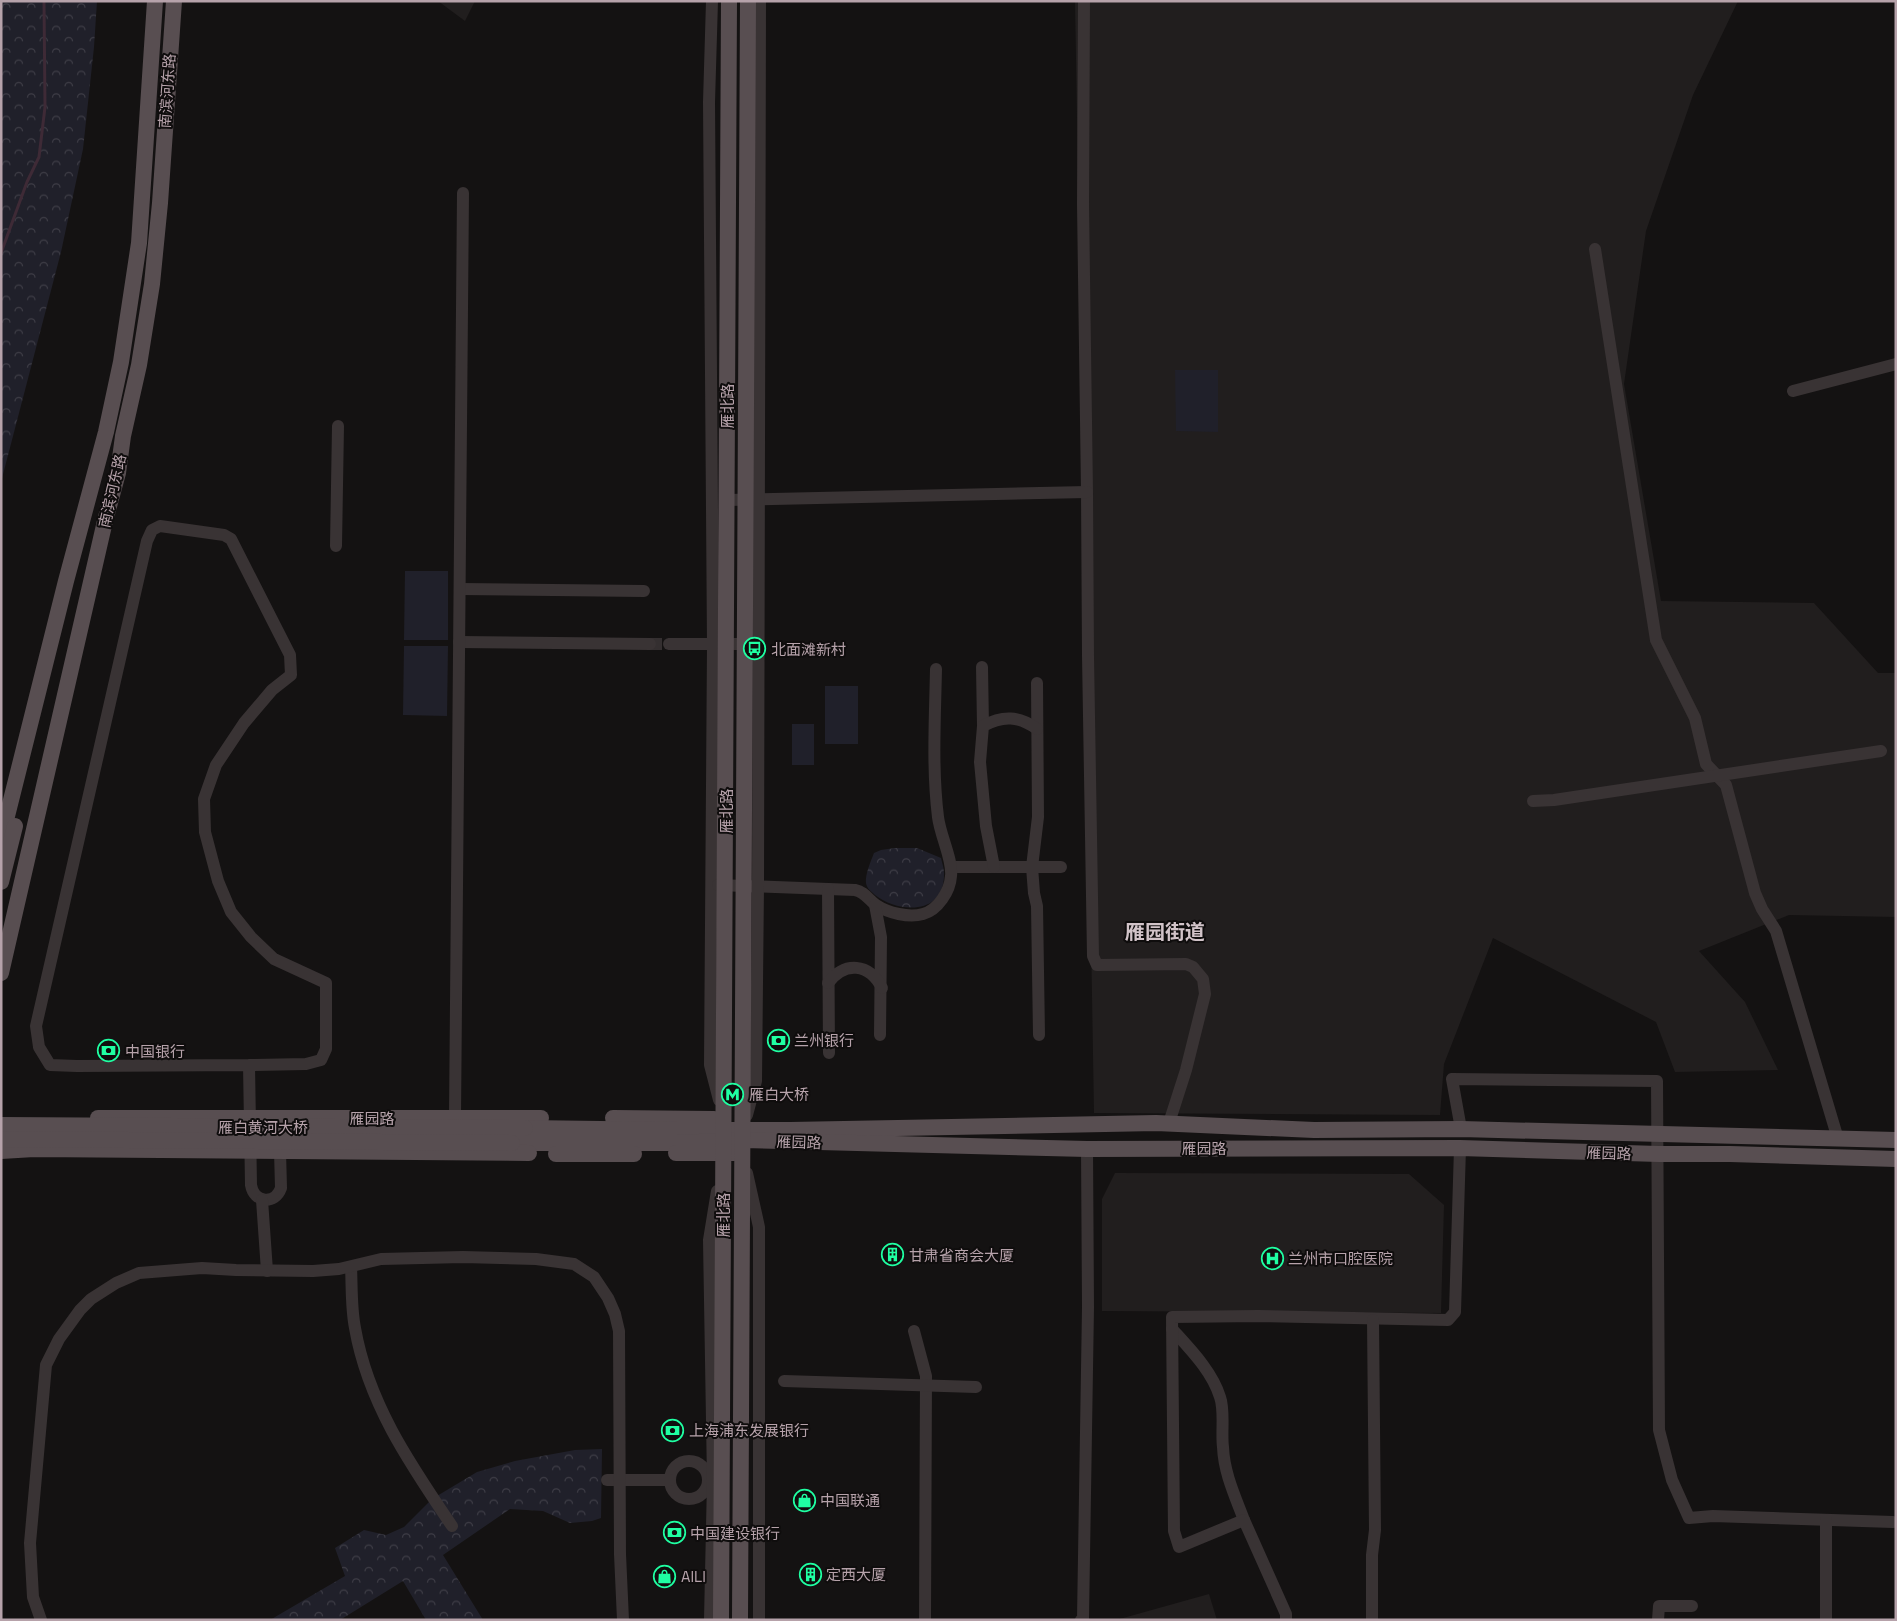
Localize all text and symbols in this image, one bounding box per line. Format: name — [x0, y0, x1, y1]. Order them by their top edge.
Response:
street label: 南滨河东路 — [155, 53, 179, 129]
street label: 雁北路 — [718, 383, 737, 429]
street label: 南滨河东路 — [94, 452, 130, 530]
bus stop icon: 北面滩新村 — [743, 637, 767, 661]
place label: 北面滩新村 — [771, 640, 846, 659]
street label: 雁北路 — [717, 788, 736, 834]
district label: 雁园街道 — [1125, 919, 1205, 945]
bank icon: 兰州银行 — [766, 1028, 790, 1052]
place label: 兰州银行 — [794, 1031, 854, 1050]
bank icon: 中国银行 — [97, 1039, 121, 1063]
place label: 中国银行 — [125, 1042, 185, 1061]
metro station icon: 雁白大桥 — [721, 1082, 745, 1106]
place label: 雁白大桥 — [749, 1085, 809, 1104]
street label: 雁园路 — [349, 1109, 395, 1128]
street label: 雁白黄河大桥 — [218, 1118, 308, 1137]
street label: 雁园路 — [776, 1132, 822, 1152]
street label: 雁园路 — [1181, 1139, 1227, 1158]
street label: 雁园路 — [1586, 1143, 1632, 1163]
street label: 雁北路 — [714, 1192, 733, 1238]
building icon: 甘肃省商会大厦 — [881, 1243, 905, 1267]
place label: 甘肃省商会大厦 — [909, 1246, 1014, 1265]
hospital icon: 兰州市口腔医院 — [1260, 1246, 1284, 1270]
place label: 兰州市口腔医院 — [1288, 1249, 1393, 1268]
bank icon: 上海浦东发展银行 — [661, 1418, 685, 1442]
place label: 上海浦东发展银行 — [689, 1421, 809, 1440]
shop icon: 中国联通 — [792, 1488, 816, 1512]
place label: 中国联通 — [820, 1491, 880, 1510]
bank icon: 中国建设银行 — [662, 1521, 686, 1545]
place label: 中国建设银行 — [690, 1524, 780, 1543]
building icon: 定西大厦 — [798, 1562, 822, 1586]
shop icon: AILI — [653, 1564, 677, 1588]
place label: 定西大厦 — [826, 1565, 886, 1584]
place label: AILI — [681, 1567, 706, 1586]

